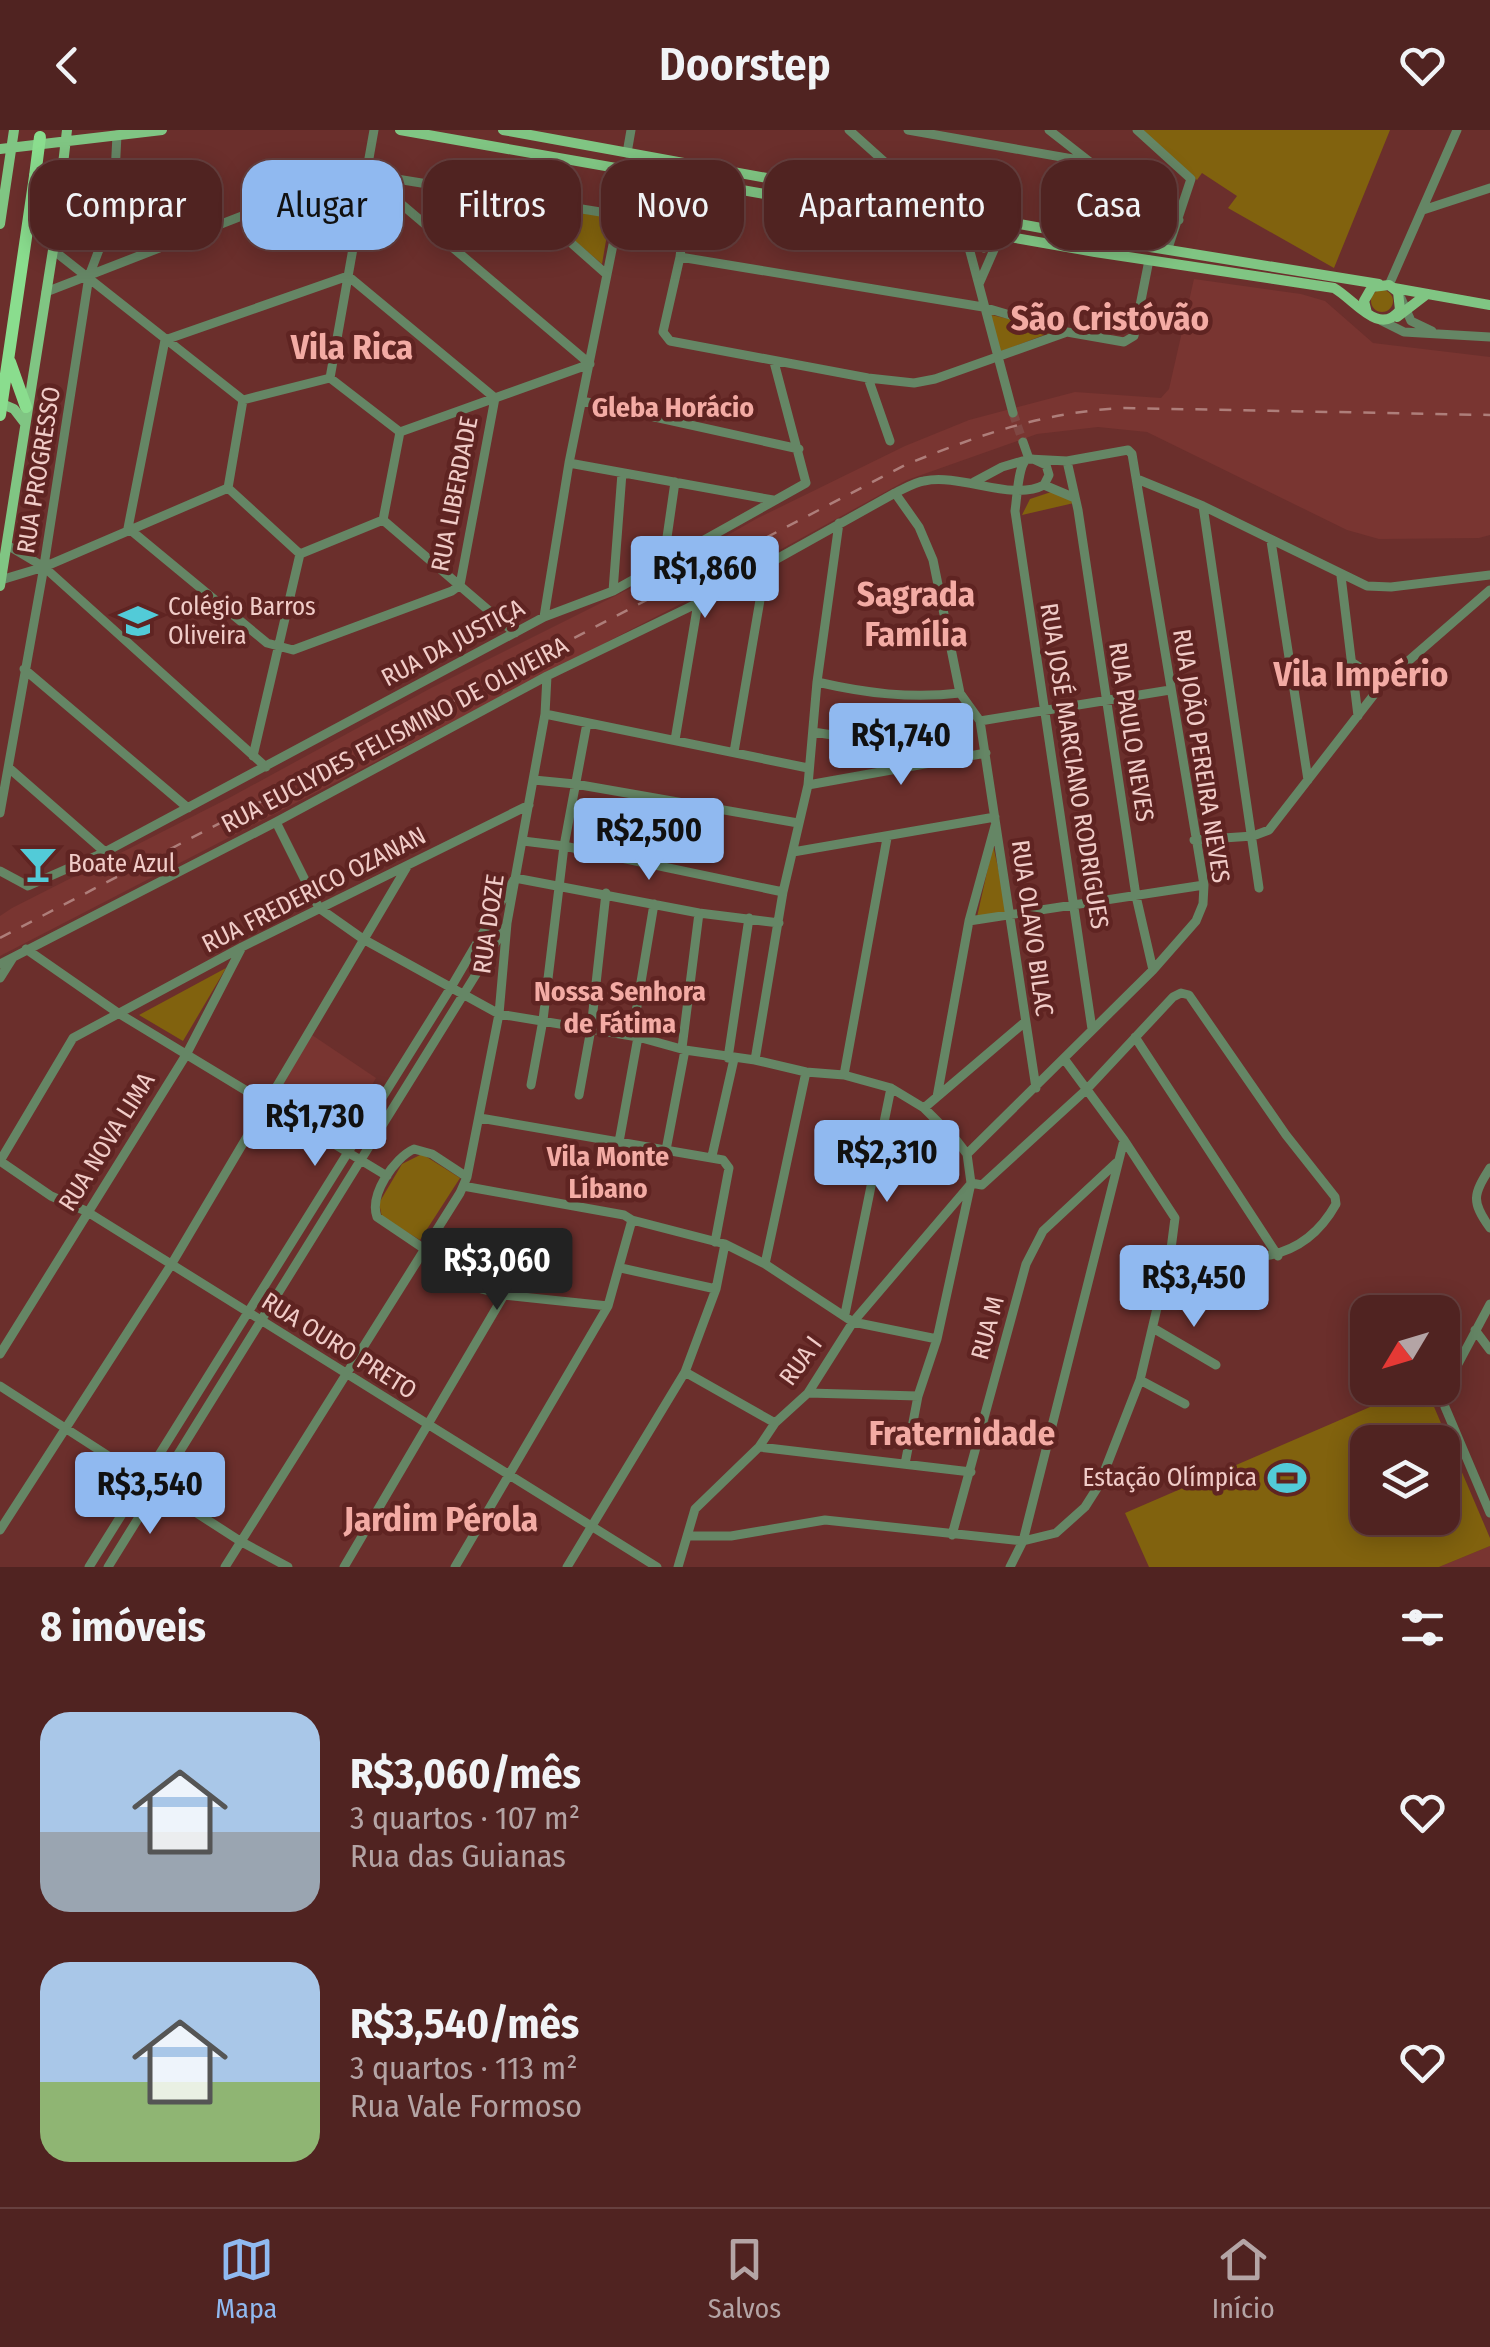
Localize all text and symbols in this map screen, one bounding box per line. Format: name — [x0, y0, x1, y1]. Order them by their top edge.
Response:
icon: back — [40, 38, 95, 93]
text: Doorstep — [659, 38, 831, 92]
icon: heart — [1395, 38, 1450, 93]
chip: Comprar — [30, 160, 222, 250]
chip: Alugar — [242, 160, 403, 250]
chip: Filtros — [423, 160, 581, 250]
chip: Novo — [601, 160, 744, 250]
chip: Apartamento — [764, 160, 1021, 250]
chip: Casa — [1041, 160, 1177, 250]
district label: São Cristóvão — [1011, 297, 1209, 339]
district label: Vila Rica — [290, 326, 413, 368]
street label: RUA PROGRESSO — [11, 384, 67, 556]
district label: Gleba Horácio — [592, 391, 754, 424]
street label: RUA LIBERDADE — [425, 414, 485, 574]
pin: R$1,860 — [613, 536, 797, 621]
text: R$1,860 — [653, 549, 757, 587]
district label: Sagrada Família — [857, 573, 975, 655]
place label: Colégio Barros Oliveira — [168, 592, 316, 651]
street label: RUA DA JUSTIÇA — [376, 593, 530, 693]
school or university icon: Colégio Barros Oliveira — [117, 600, 159, 642]
street label: RUA JOSÉ MARCIANO RODRIGUES — [1033, 601, 1116, 931]
street label: RUA JOÃO PEREIRA NEVES — [1166, 627, 1236, 885]
street label: RUA EUCLYDES FELISMINO DE OLIVEIRA — [217, 631, 573, 839]
street label: RUA PAULO NEVES — [1102, 640, 1160, 824]
district label: Vila Império — [1273, 653, 1448, 695]
pin: R$1,740 — [809, 703, 993, 788]
text: R$1,740 — [851, 716, 951, 754]
pin: R$2,500 — [557, 798, 741, 883]
text: R$2,500 — [596, 811, 702, 849]
street label: RUA FREDERICO OZANAN — [197, 821, 431, 959]
street label: RUA OLAVO BILAC — [1005, 838, 1059, 1018]
bar icon: Boate Azul — [17, 843, 59, 885]
place label: Boate Azul — [68, 849, 176, 879]
street label: RUA DOZE — [467, 872, 511, 976]
district label: Nossa Senhora de Fátima — [534, 975, 706, 1040]
street label: RUA NOVA LIMA — [53, 1067, 161, 1217]
pin: R$1,730 — [223, 1084, 407, 1169]
text: R$1,730 — [265, 1097, 365, 1135]
pin: R$2,310 — [795, 1120, 979, 1205]
text: R$2,310 — [836, 1133, 938, 1171]
district label: Vila Monte Líbano — [546, 1140, 669, 1205]
pin: R$3,060 — [405, 1228, 589, 1313]
text: R$3,060 — [443, 1241, 551, 1279]
pin: R$3,450 — [1102, 1245, 1286, 1330]
text: R$3,450 — [1142, 1258, 1246, 1296]
street label: RUA OURO PRETO — [256, 1286, 422, 1406]
street label: RUA M — [965, 1293, 1011, 1363]
north arrow — [1350, 1295, 1460, 1405]
map controls — [1350, 1295, 1460, 1535]
street label: RUA I — [773, 1331, 829, 1391]
district label: Fraternidade — [869, 1412, 1055, 1454]
button: layers — [1350, 1425, 1460, 1535]
pin: R$3,540 — [58, 1452, 242, 1537]
sports icon: Estação Olímpica — [1266, 1457, 1308, 1499]
place label: Estação Olímpica — [1083, 1463, 1257, 1493]
text: R$3,540 — [97, 1465, 203, 1503]
district label: Jardim Pérola — [343, 1498, 538, 1540]
icon: filters — [1395, 1600, 1450, 1655]
text: 8 imóveis — [40, 1602, 206, 1652]
text: R$3,060/mês — [350, 1749, 581, 1799]
icon: home — [120, 1752, 240, 1872]
icon: heart — [1395, 1785, 1450, 1840]
text: 3 quartos · 107 m² — [350, 1799, 580, 1837]
text: Rua das Guianas — [350, 1837, 566, 1875]
text: R$3,540/mês — [350, 1999, 579, 2049]
icon: home — [120, 2002, 240, 2122]
icon: heart — [1395, 2035, 1450, 2090]
text: 3 quartos · 113 m² — [350, 2049, 578, 2087]
text: Rua Vale Formoso — [350, 2087, 582, 2125]
tab: Mapa — [215, 2232, 277, 2325]
tab: Salvos — [708, 2232, 781, 2325]
tab: Início — [1212, 2232, 1275, 2325]

